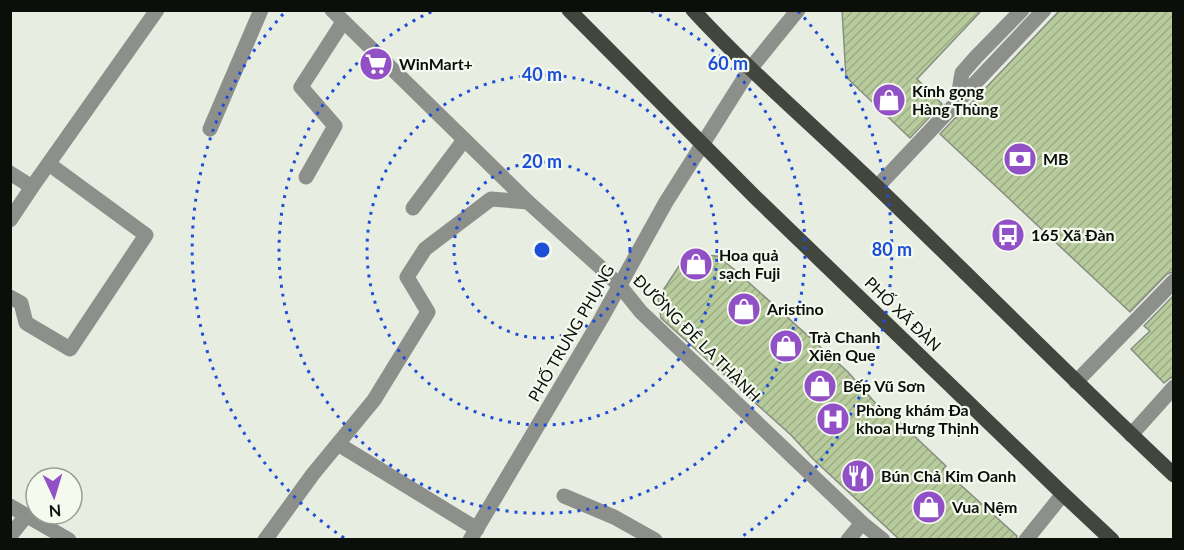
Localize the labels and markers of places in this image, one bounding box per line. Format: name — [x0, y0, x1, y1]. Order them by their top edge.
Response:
supermarket icon: WinMart+ — [358, 46, 394, 82]
place label: WinMart+ — [399, 54, 473, 73]
place label: Kính gọng Hàng Thùng — [912, 81, 999, 118]
shop icon: Kính gọng Hàng Thùng — [871, 82, 907, 118]
bank icon: MB — [1002, 141, 1038, 177]
place label: MB — [1043, 149, 1069, 168]
bus stop icon: 165 Xã Đàn — [990, 217, 1026, 253]
place label: 165 Xã Đàn — [1031, 225, 1115, 244]
centre of rings — [532, 240, 552, 260]
place label: Hoa quả sạch Fuji — [719, 245, 780, 282]
shop icon: Hoa quả sạch Fuji — [678, 246, 714, 282]
shop icon: Aristino — [726, 291, 762, 327]
place label: Aristino — [766, 299, 824, 318]
place label: Trà Chanh Xiên Que — [809, 327, 881, 364]
shop icon: Trà Chanh Xiên Que — [768, 328, 804, 364]
shop icon: Bếp Vũ Sơn — [802, 368, 838, 404]
place label: Bếp Vũ Sơn — [843, 376, 925, 395]
place label: Phòng khám Đa khoa Hưng Thịnh — [856, 400, 979, 437]
hospital icon: Phòng khám Đa khoa Hưng Thịnh — [815, 401, 851, 437]
restaurant icon: Bún Chả Kim Oanh — [840, 458, 876, 494]
place label: Bún Chả Kim Oanh — [881, 466, 1016, 485]
shop icon: Vua Nệm — [911, 489, 947, 525]
place label: Vua Nệm — [951, 497, 1017, 516]

